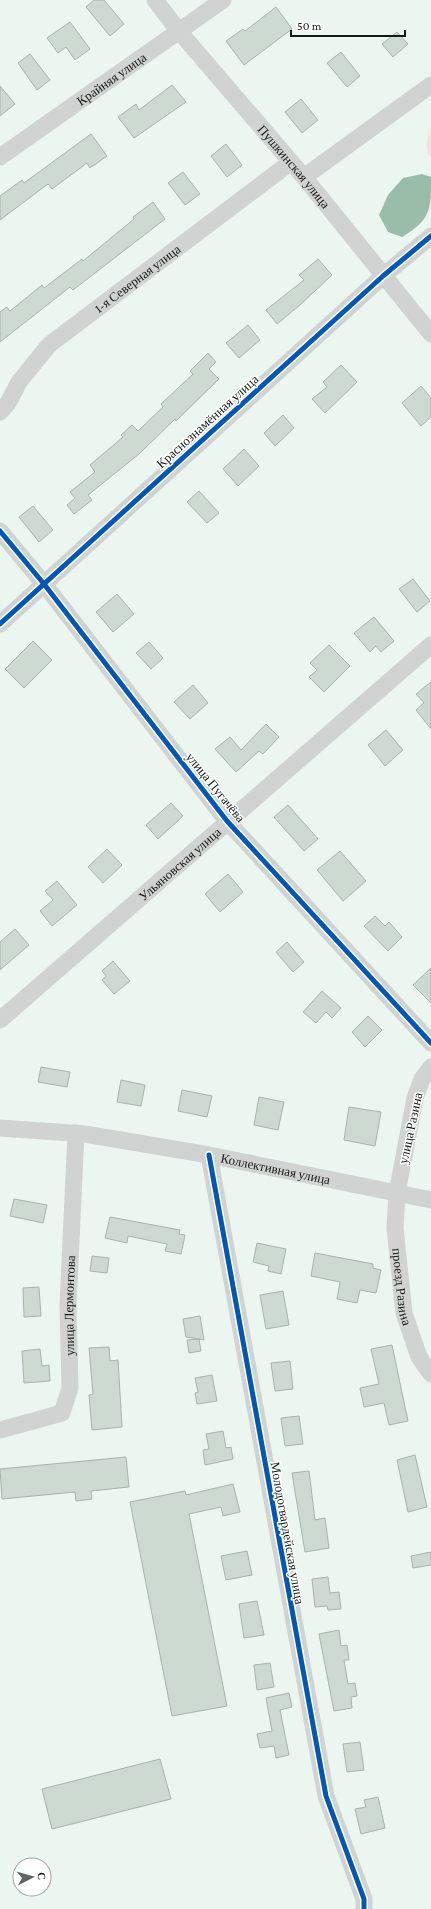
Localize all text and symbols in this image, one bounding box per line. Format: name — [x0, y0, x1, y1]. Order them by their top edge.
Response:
scale bar — [291, 12, 405, 38]
text: 50 m — [297, 19, 322, 33]
street label: Крайняя улица — [74, 49, 149, 109]
street label: Пушкинская улица — [255, 122, 333, 212]
street label: 1-я Северная улица — [92, 241, 184, 316]
street label: Краснознамённая улица — [153, 371, 262, 471]
street label: улица Пугачёва — [183, 750, 248, 825]
street label: Ульяновская улица — [136, 824, 224, 904]
street label: улица Разина — [396, 1091, 425, 1165]
street label: Коллективная улица — [219, 1151, 332, 1187]
street label: проезд Разина — [389, 1247, 415, 1328]
street label: улица Лермонтова — [61, 1255, 78, 1356]
street label: Молодогвардейская улица — [268, 1461, 307, 1606]
north arrow — [12, 1857, 52, 1897]
text: С — [36, 1871, 48, 1881]

